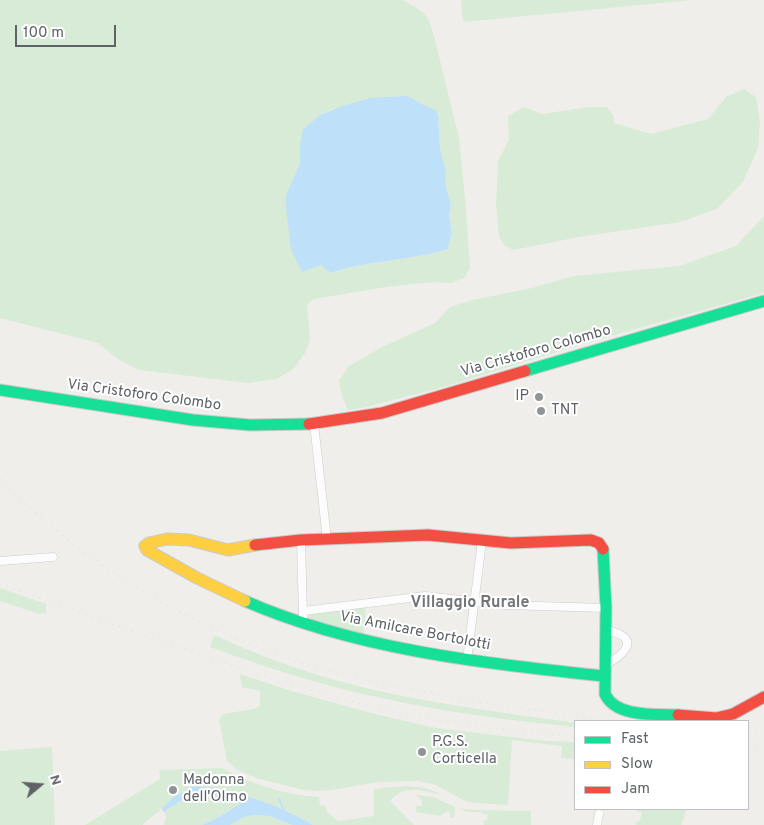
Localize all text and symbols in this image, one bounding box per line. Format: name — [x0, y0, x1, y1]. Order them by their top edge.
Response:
scale bar — [18, 15, 119, 47]
text: 100 m — [23, 24, 64, 43]
street label: Via Cristoforo Colombo — [459, 322, 613, 382]
street label: Via Cristoforo Colombo — [66, 376, 222, 416]
place label: IP — [515, 388, 529, 406]
marker: IP — [533, 391, 545, 403]
place label: TNT — [551, 402, 579, 420]
marker: TNT — [535, 405, 547, 417]
district label: Villaggio Rurale — [411, 594, 529, 614]
street label: Via Amilcare Bortolotti — [338, 609, 492, 655]
legend — [574, 720, 749, 810]
text: Fast — [621, 730, 649, 749]
place label: P.G.S. Corticella — [432, 734, 497, 769]
marker: P.G.S. Corticella — [416, 746, 428, 758]
text: Slow — [621, 755, 653, 774]
north arrow — [15, 760, 65, 810]
place label: Madonna dell'Olmo — [183, 772, 247, 807]
text: N — [45, 773, 64, 788]
text: Jam — [621, 780, 650, 799]
marker: Madonna dell'Olmo — [167, 784, 179, 796]

